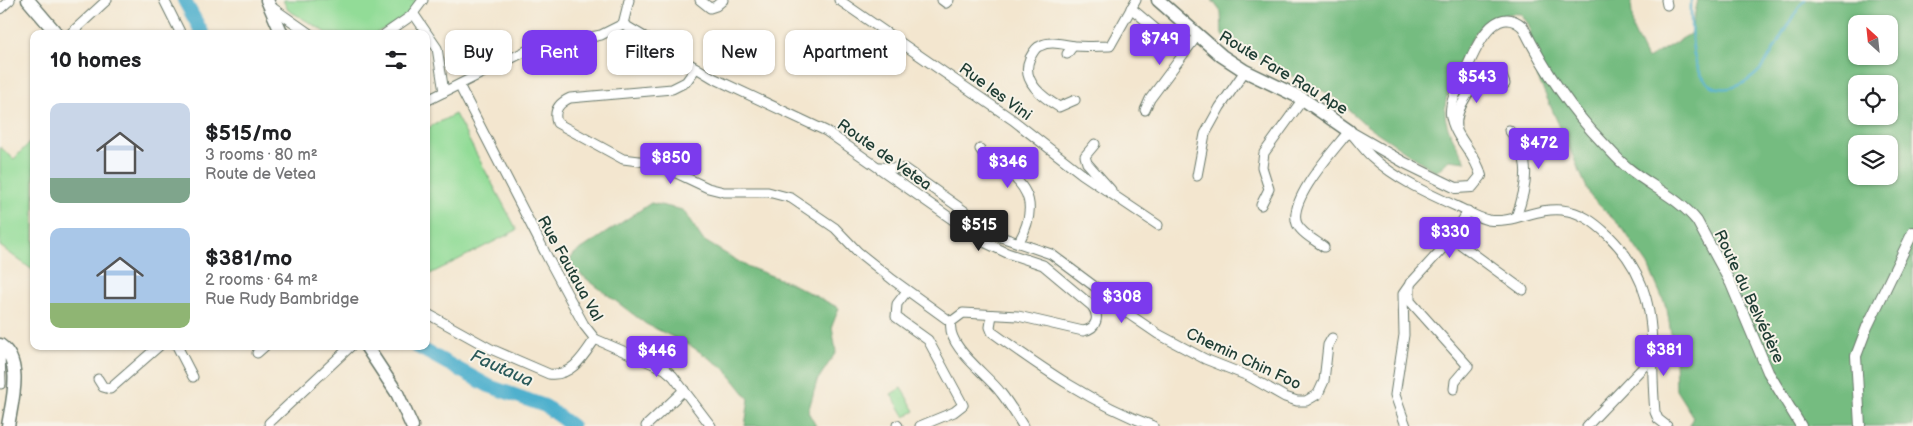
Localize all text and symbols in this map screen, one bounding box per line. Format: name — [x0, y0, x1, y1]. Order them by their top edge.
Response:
north arrow — [1848, 15, 1898, 65]
map controls — [1848, 15, 1898, 185]
pin: $749 — [1130, 23, 1190, 66]
street label: Route Fare Rau Ape — [1215, 27, 1352, 120]
chip: Buy — [445, 30, 512, 75]
chip: Rent — [522, 30, 597, 75]
chip: Filters — [607, 30, 693, 75]
chip: New — [703, 30, 775, 75]
chip: Apartment — [785, 30, 906, 75]
text: $749 — [1141, 30, 1179, 49]
icon: filters — [382, 46, 410, 74]
text: 10 homes — [50, 48, 141, 73]
street label: Rue les Vini — [955, 59, 1035, 125]
pin: $543 — [1447, 62, 1507, 104]
text: $543 — [1458, 68, 1496, 87]
button: locate — [1848, 75, 1898, 125]
street label: Route de Vetea — [833, 116, 935, 195]
text: $515/mo — [205, 121, 292, 146]
icon: home — [90, 123, 150, 183]
pin: $472 — [1509, 128, 1569, 170]
text: $472 — [1520, 134, 1558, 153]
button: layers — [1848, 135, 1898, 185]
pin: $850 — [641, 142, 701, 185]
text: 3 rooms · 80 m² — [205, 146, 318, 165]
pin: $346 — [978, 146, 1038, 189]
text: $850 — [651, 149, 691, 168]
text: $346 — [988, 153, 1028, 172]
text: Route de Vetea — [205, 165, 316, 184]
pin: $515 — [949, 210, 1009, 252]
street label: Rue Fautaua Val — [533, 213, 607, 325]
text: $515 — [961, 216, 997, 235]
pin: $330 — [1420, 216, 1480, 259]
text: $330 — [1430, 223, 1470, 242]
street label: Route du Belvédère — [1709, 227, 1788, 367]
text: $381/mo — [205, 246, 292, 271]
icon: home — [90, 248, 150, 308]
text: 2 rooms · 64 m² — [205, 271, 318, 290]
pin: $308 — [1092, 282, 1152, 324]
text: $308 — [1102, 288, 1142, 307]
text: Rue Rudy Bambridge — [205, 290, 359, 309]
street label: Chemin Chin Foo — [1183, 324, 1304, 394]
pin: $381 — [1634, 334, 1694, 377]
pin: $446 — [627, 336, 687, 378]
text: $381 — [1646, 341, 1682, 360]
text: $446 — [637, 342, 677, 361]
water label: Fautaua — [467, 345, 536, 392]

